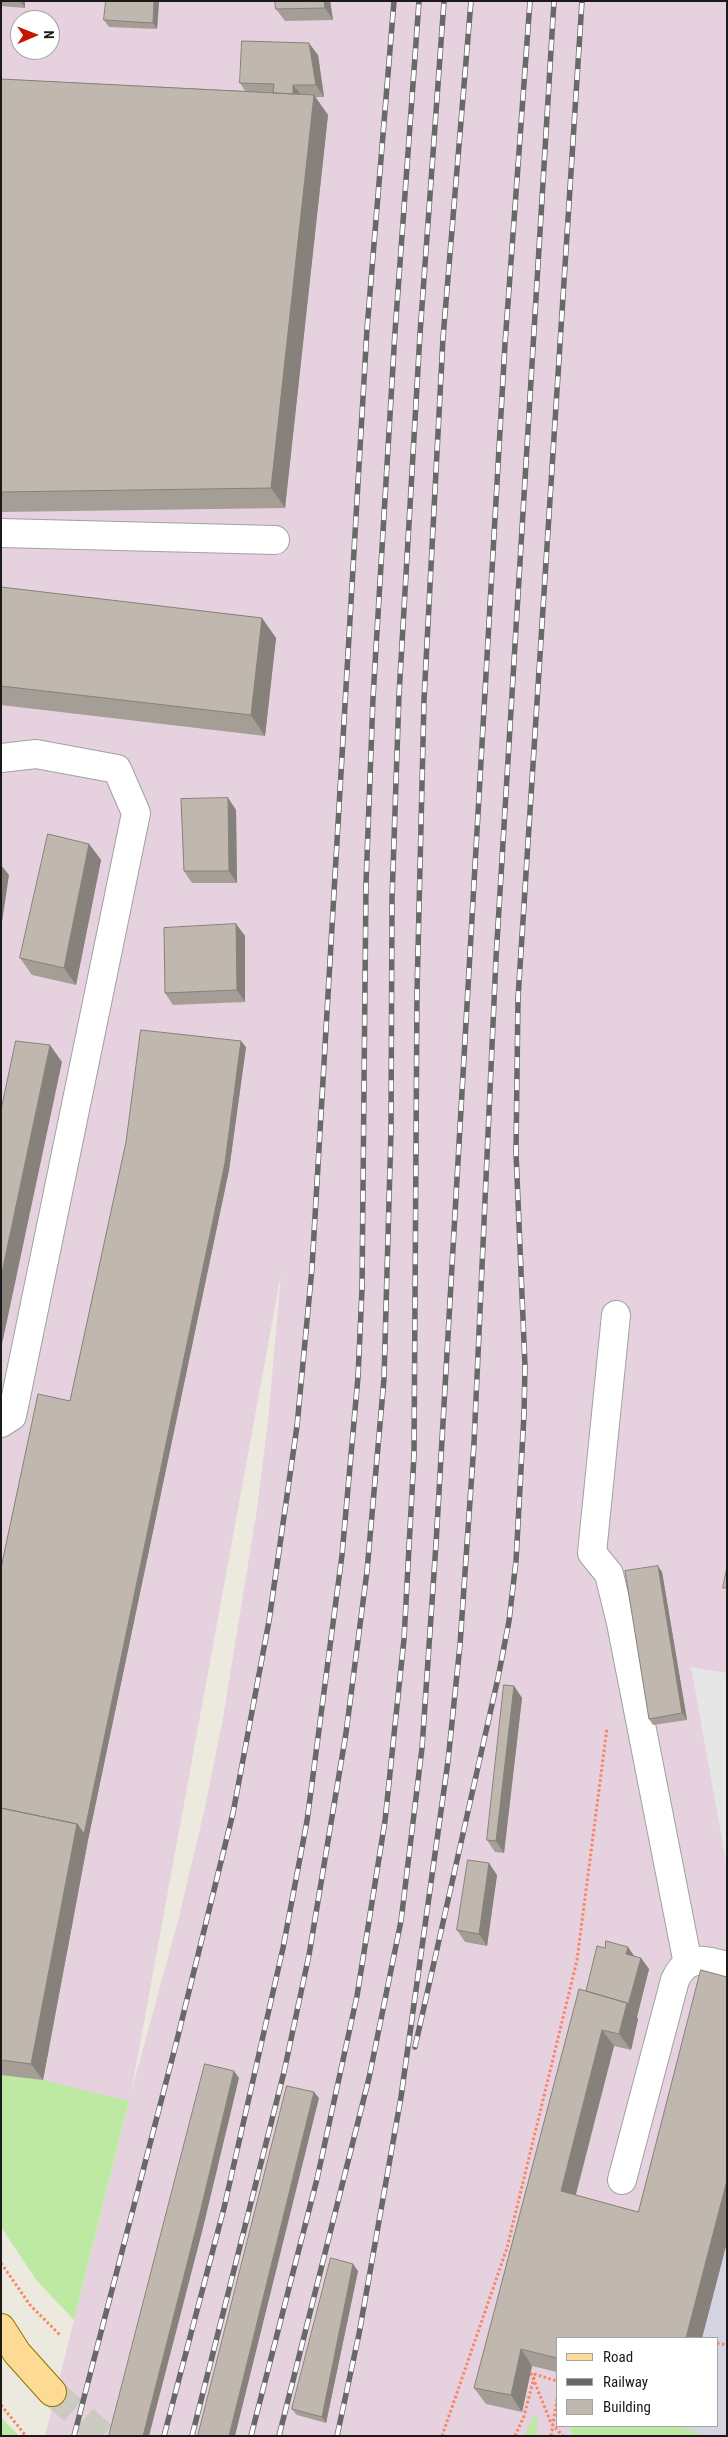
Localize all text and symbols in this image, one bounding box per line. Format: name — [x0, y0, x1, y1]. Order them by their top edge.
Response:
north arrow — [10, 10, 60, 60]
text: N — [41, 30, 57, 39]
legend — [556, 2337, 718, 2427]
text: Road — [603, 2348, 633, 2366]
text: Railway — [603, 2373, 648, 2391]
text: Building — [603, 2398, 651, 2416]

